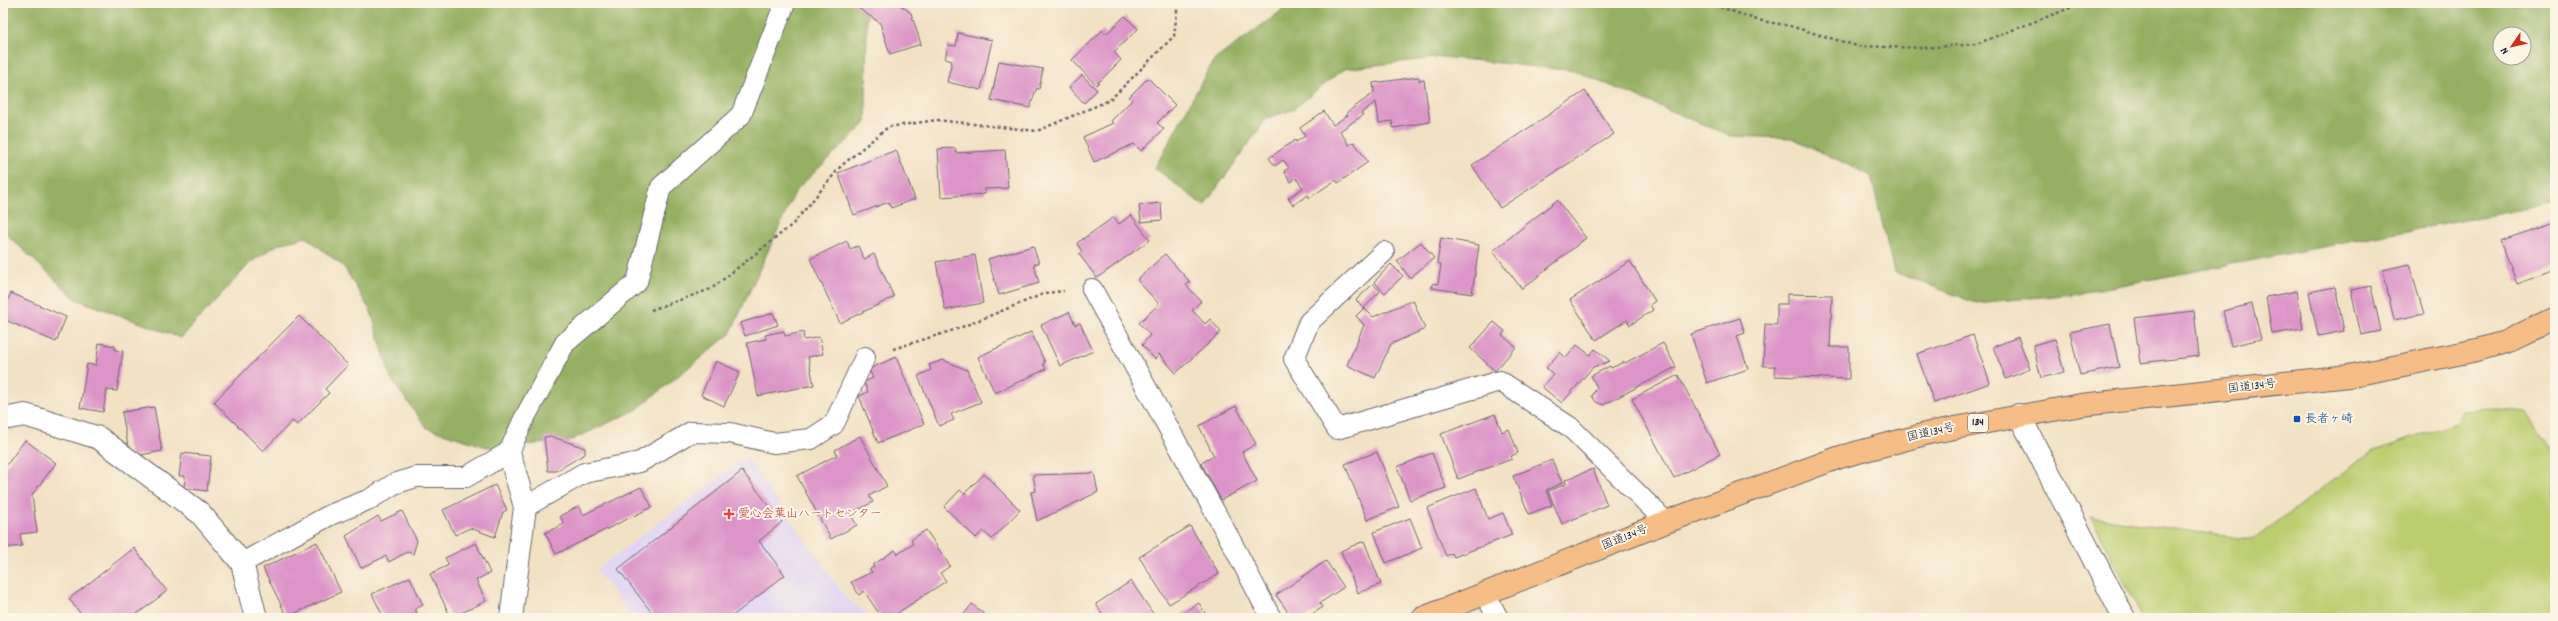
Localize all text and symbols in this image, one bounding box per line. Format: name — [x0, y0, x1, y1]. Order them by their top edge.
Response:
north arrow — [2492, 26, 2532, 66]
text: N — [2497, 43, 2514, 57]
street label: 国道134号 — [2227, 376, 2277, 398]
place label: 長者ヶ崎 — [2305, 411, 2353, 428]
road number: 134 — [1968, 414, 1988, 432]
marker: 長者ヶ崎 — [2292, 414, 2302, 424]
street label: 国道134号 — [1905, 419, 1957, 447]
place label: 愛心会葉山ハートセンター — [738, 506, 882, 523]
marker: 愛心会葉山ハートセンター — [723, 508, 735, 520]
street label: 国道134号 — [1599, 521, 1651, 555]

